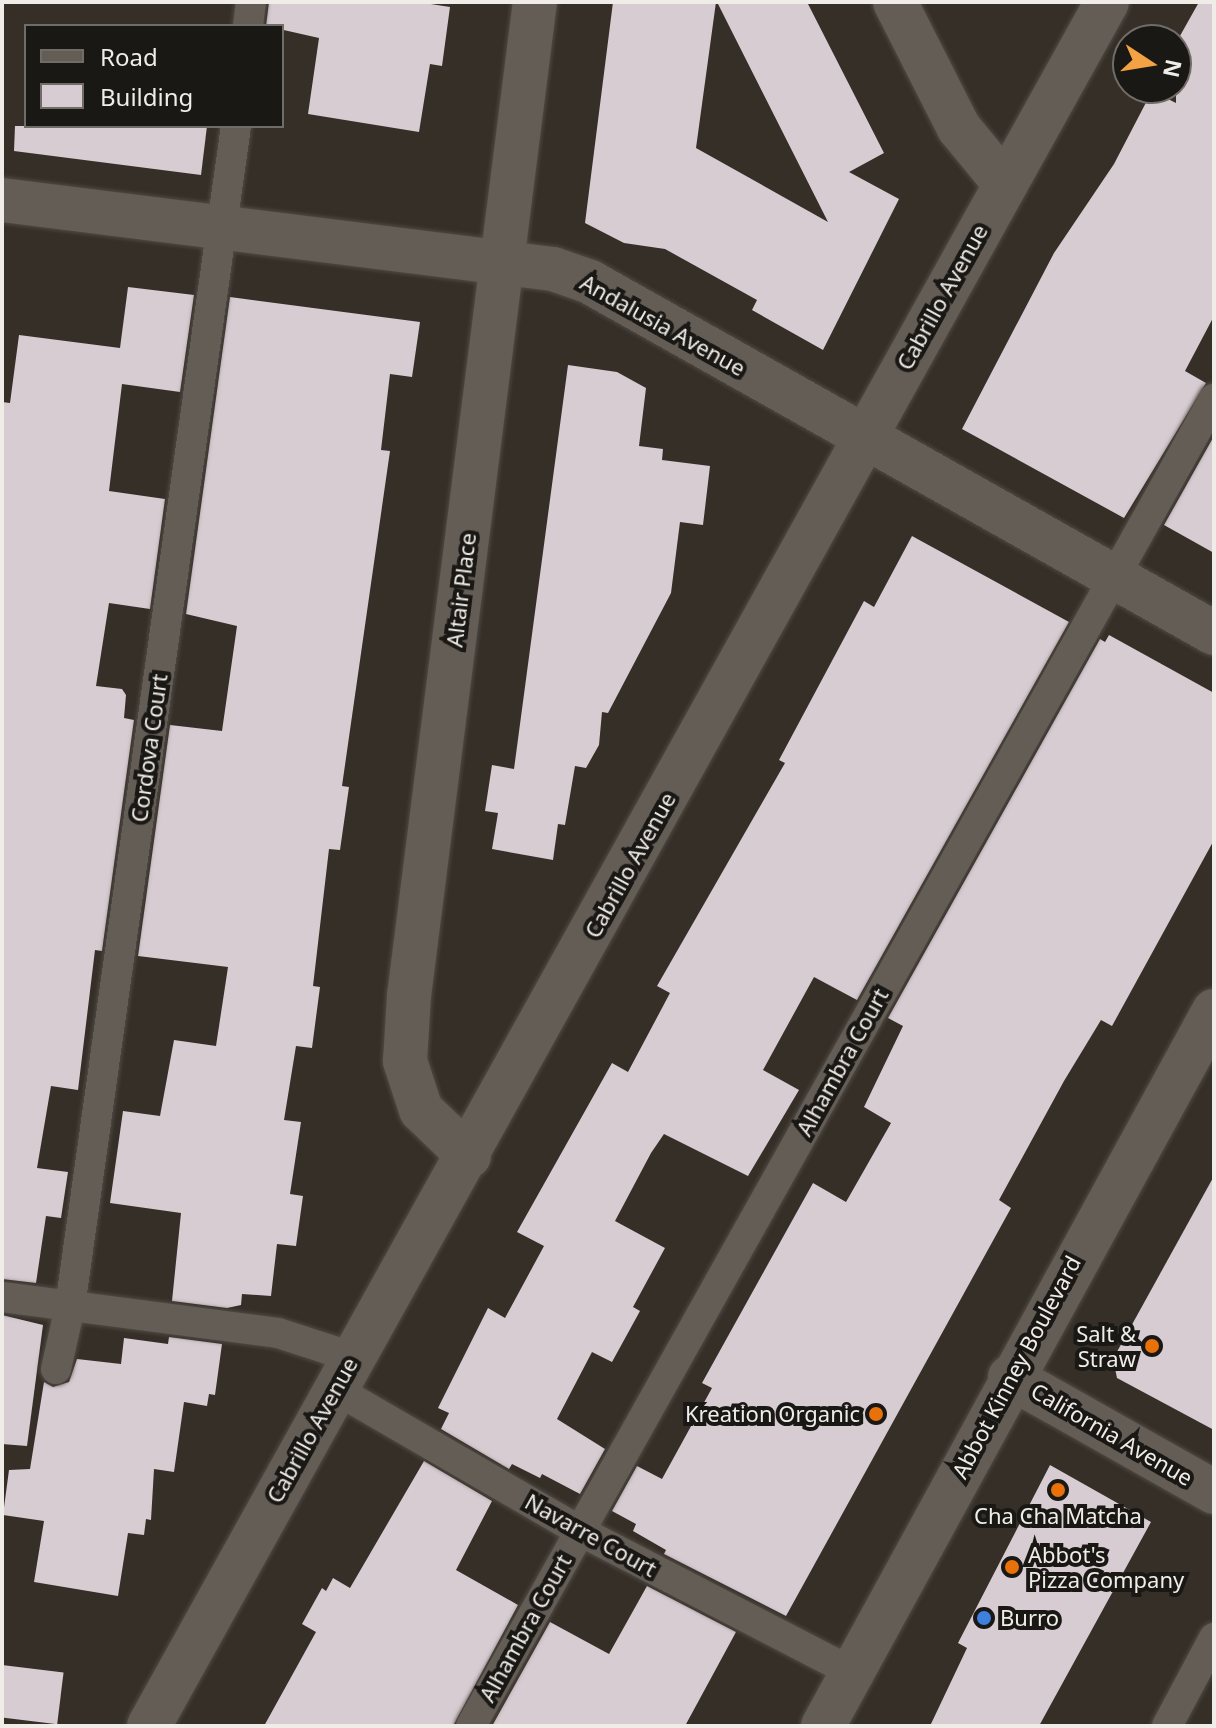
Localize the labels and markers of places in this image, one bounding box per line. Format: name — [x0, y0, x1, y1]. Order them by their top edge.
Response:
place label: Salt & Straw — [1076, 1320, 1136, 1372]
marker: Salt & Straw — [1143, 1337, 1161, 1355]
place label: Kreation Organic — [685, 1401, 860, 1427]
marker: Kreation Organic — [867, 1405, 885, 1423]
marker: Cha Cha Matcha — [1049, 1481, 1067, 1499]
place label: Cha Cha Matcha — [974, 1503, 1142, 1529]
place label: Abbot's Pizza Company — [1028, 1541, 1184, 1592]
marker: Abbot's Pizza Company — [1003, 1558, 1021, 1576]
place label: Burro — [1000, 1605, 1059, 1631]
marker: Burro — [975, 1609, 993, 1627]

